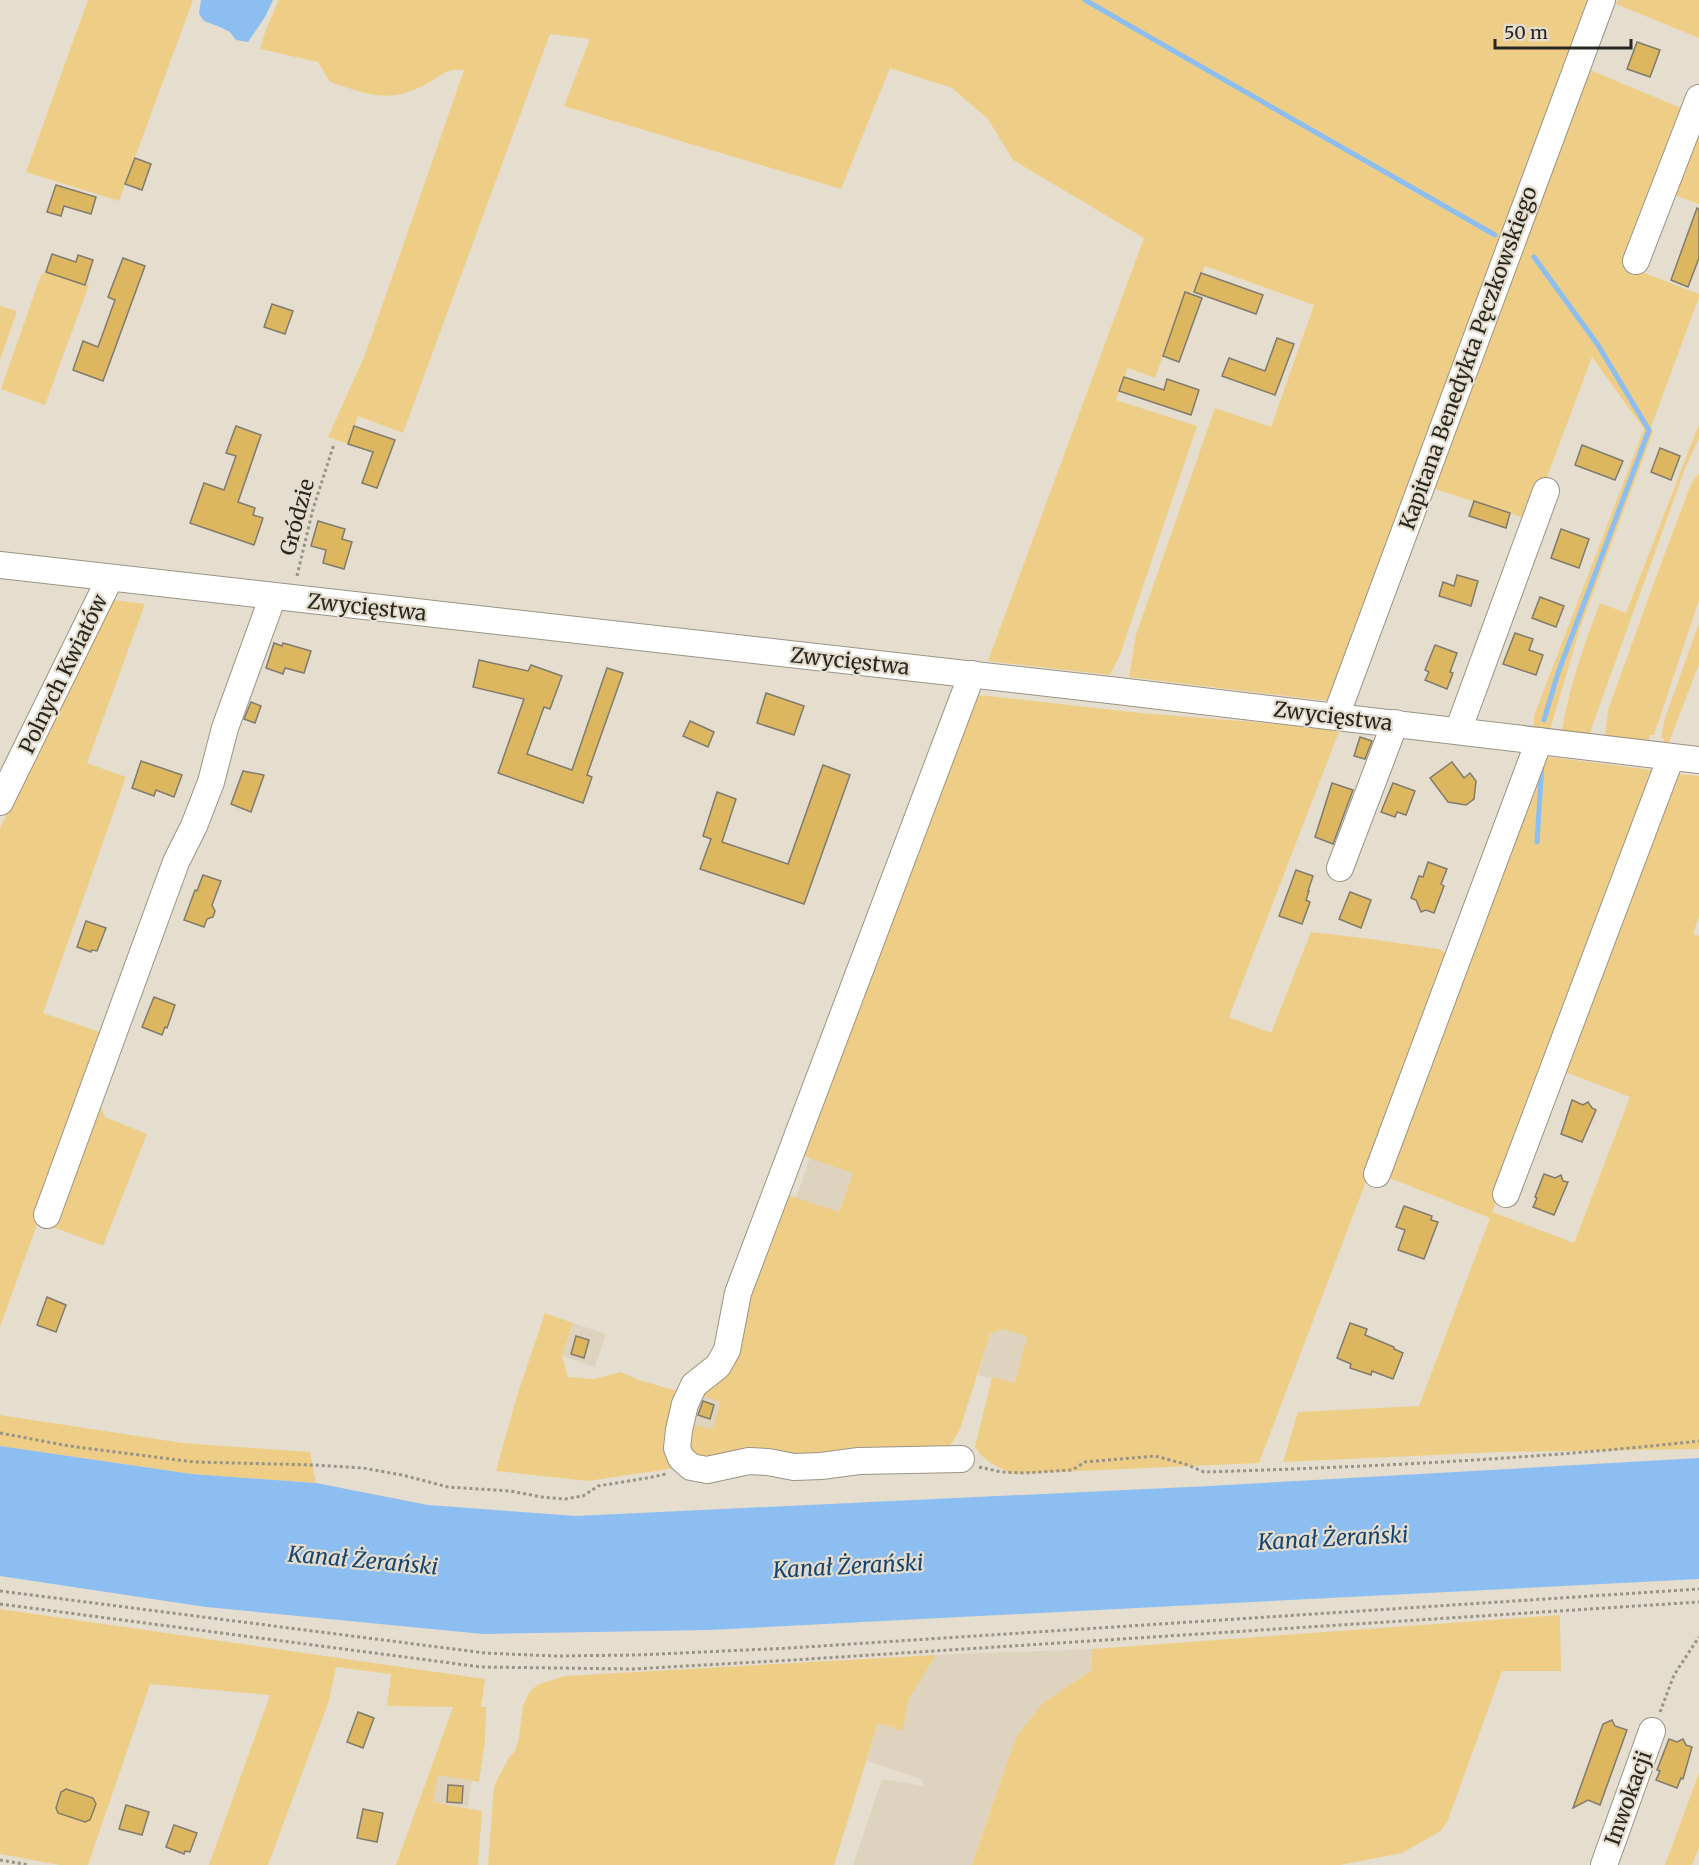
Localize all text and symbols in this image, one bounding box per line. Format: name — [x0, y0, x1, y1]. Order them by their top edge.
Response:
scale bar — [1495, 12, 1632, 50]
text: 50 m — [1504, 21, 1548, 44]
street label: Kapitana Benedykta Pęczkowskiego — [1393, 183, 1543, 533]
street label: Gródzie — [274, 476, 320, 558]
street label: Zwycięstwa — [306, 587, 428, 627]
street label: Polnych Kwiatów — [13, 590, 113, 758]
street label: Zwycięstwa — [789, 641, 911, 681]
street label: Zwycięstwa — [1272, 695, 1394, 737]
water label: Kanał Żerański — [1256, 1520, 1409, 1556]
water label: Kanał Żerański — [286, 1539, 439, 1581]
water label: Kanał Żerański — [771, 1548, 924, 1584]
street label: Inwokacji — [1598, 1747, 1658, 1849]

